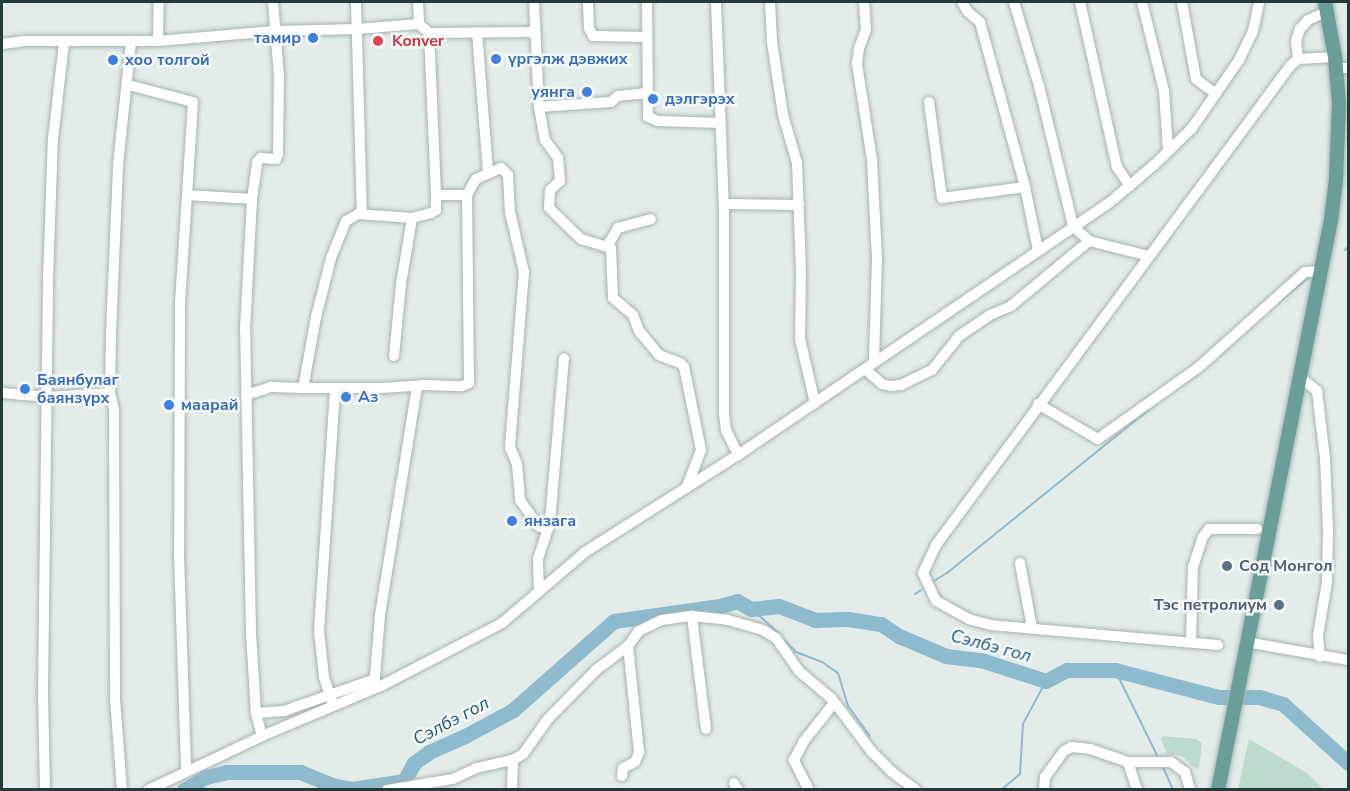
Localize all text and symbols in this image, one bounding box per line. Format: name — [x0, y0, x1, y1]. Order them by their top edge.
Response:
place label: тамир — [254, 28, 301, 48]
marker: тамир — [306, 31, 320, 45]
place label: Konver — [392, 31, 444, 51]
marker: Konver — [369, 32, 387, 50]
place label: үргэлж дэвжих — [508, 49, 628, 69]
place label: хоо толгой — [125, 50, 210, 70]
marker: үргэлж дэвжих — [489, 52, 503, 66]
marker: хоо толгой — [106, 53, 120, 67]
place label: уянга — [531, 82, 575, 102]
marker: уянга — [580, 85, 594, 99]
place label: дэлгэрэх — [665, 89, 735, 109]
marker: дэлгэрэх — [646, 92, 660, 106]
place label: Баянбулаг баянзүрх — [37, 370, 119, 408]
marker: Баянбулаг баянзүрх — [18, 382, 32, 396]
place label: Аз — [358, 387, 378, 407]
marker: Аз — [339, 390, 353, 404]
place label: маарай — [181, 395, 238, 415]
marker: маарай — [162, 398, 176, 412]
place label: янзага — [524, 511, 576, 531]
marker: янзага — [505, 514, 519, 528]
place label: Сод Монгол — [1239, 556, 1333, 576]
marker: Сод Монгол — [1220, 559, 1234, 573]
place label: Тэс петролиум — [1154, 595, 1267, 615]
marker: Тэс петролиум — [1272, 598, 1286, 612]
water label: Сэлбэ гол — [948, 625, 1034, 667]
water label: Сэлбэ гол — [409, 692, 493, 750]

